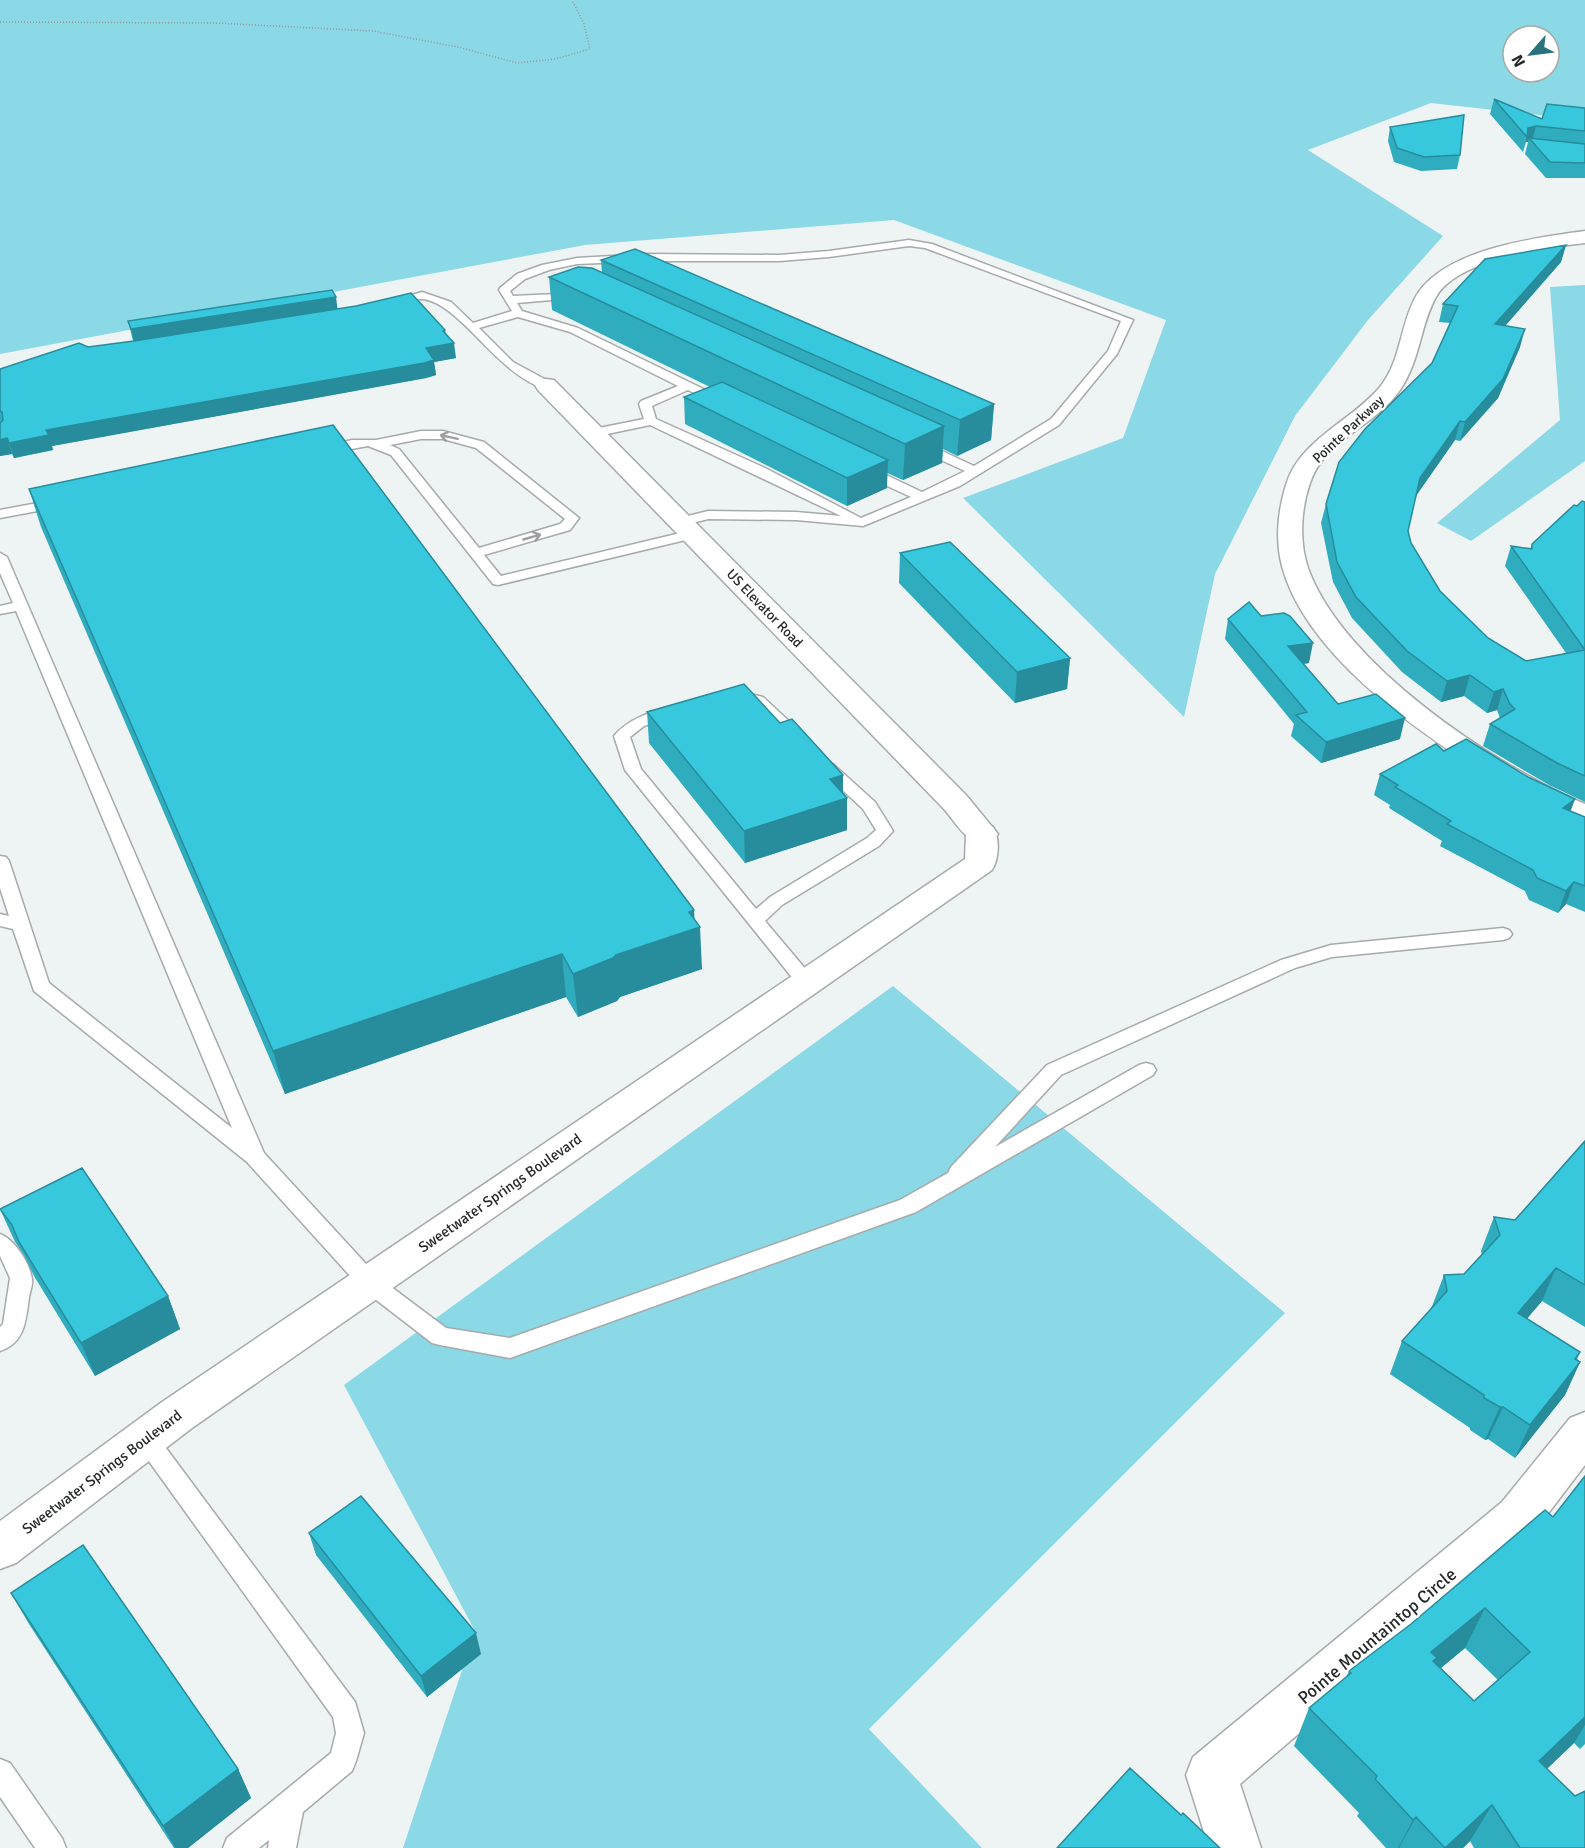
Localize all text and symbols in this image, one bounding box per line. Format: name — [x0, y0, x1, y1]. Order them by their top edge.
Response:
north arrow — [1501, 24, 1561, 84]
text: N — [1507, 51, 1530, 70]
street label: Pointe Parkway — [1309, 392, 1388, 467]
one-way arrow — [440, 431, 460, 442]
one-way arrow — [522, 531, 541, 542]
street label: US Elevator Road — [723, 566, 806, 651]
street label: Sweetwater Springs Boulevard — [415, 1130, 585, 1256]
street label: Sweetwater Springs Boulevard — [19, 1406, 185, 1538]
street label: Pointe Mountaintop Circle — [1293, 1563, 1461, 1709]

